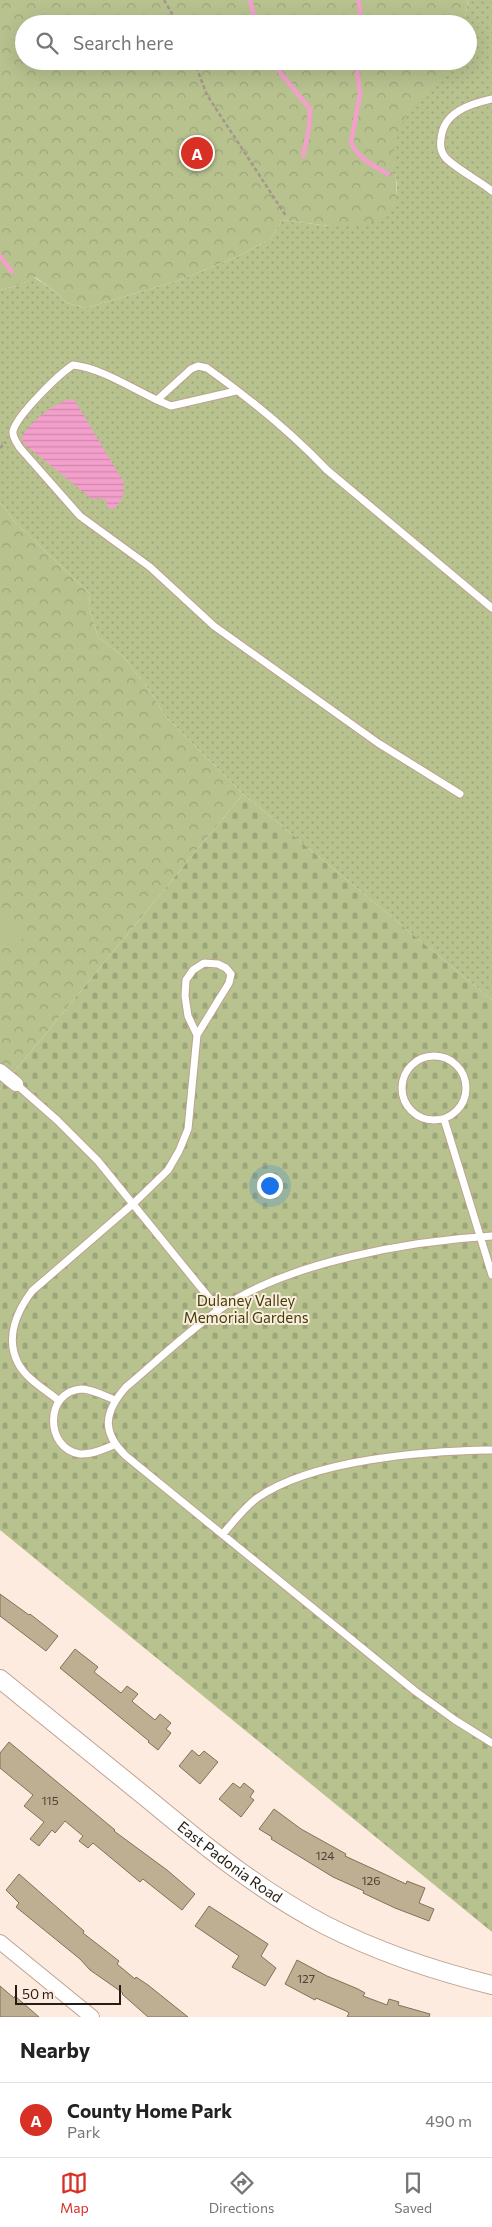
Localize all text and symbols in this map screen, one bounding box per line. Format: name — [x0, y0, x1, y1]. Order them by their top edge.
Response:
search box — [15, 15, 477, 70]
icon: search — [33, 29, 61, 57]
text: Search here — [73, 31, 173, 54]
pin: A — [181, 134, 213, 172]
your location — [257, 1173, 283, 1199]
park label: Dulaney Valley Memorial Gardens — [183, 1291, 309, 1326]
house number: 115 — [41, 1793, 59, 1807]
street label: East Padonia Road — [174, 1817, 286, 1906]
house number: 124 — [316, 1848, 334, 1862]
house number: 126 — [361, 1873, 381, 1887]
house number: 127 — [297, 1971, 315, 1985]
scale bar — [15, 1982, 121, 2005]
text: 50 m — [22, 1985, 54, 2002]
text: Nearby — [20, 2037, 90, 2062]
text: County Home Park — [67, 2099, 232, 2122]
text: A — [30, 2111, 42, 2130]
text: 490 m — [425, 2111, 472, 2130]
text: Park — [67, 2122, 100, 2141]
tab: Map — [60, 2169, 89, 2216]
tab: Directions — [209, 2169, 274, 2216]
tab: Saved — [394, 2169, 432, 2216]

